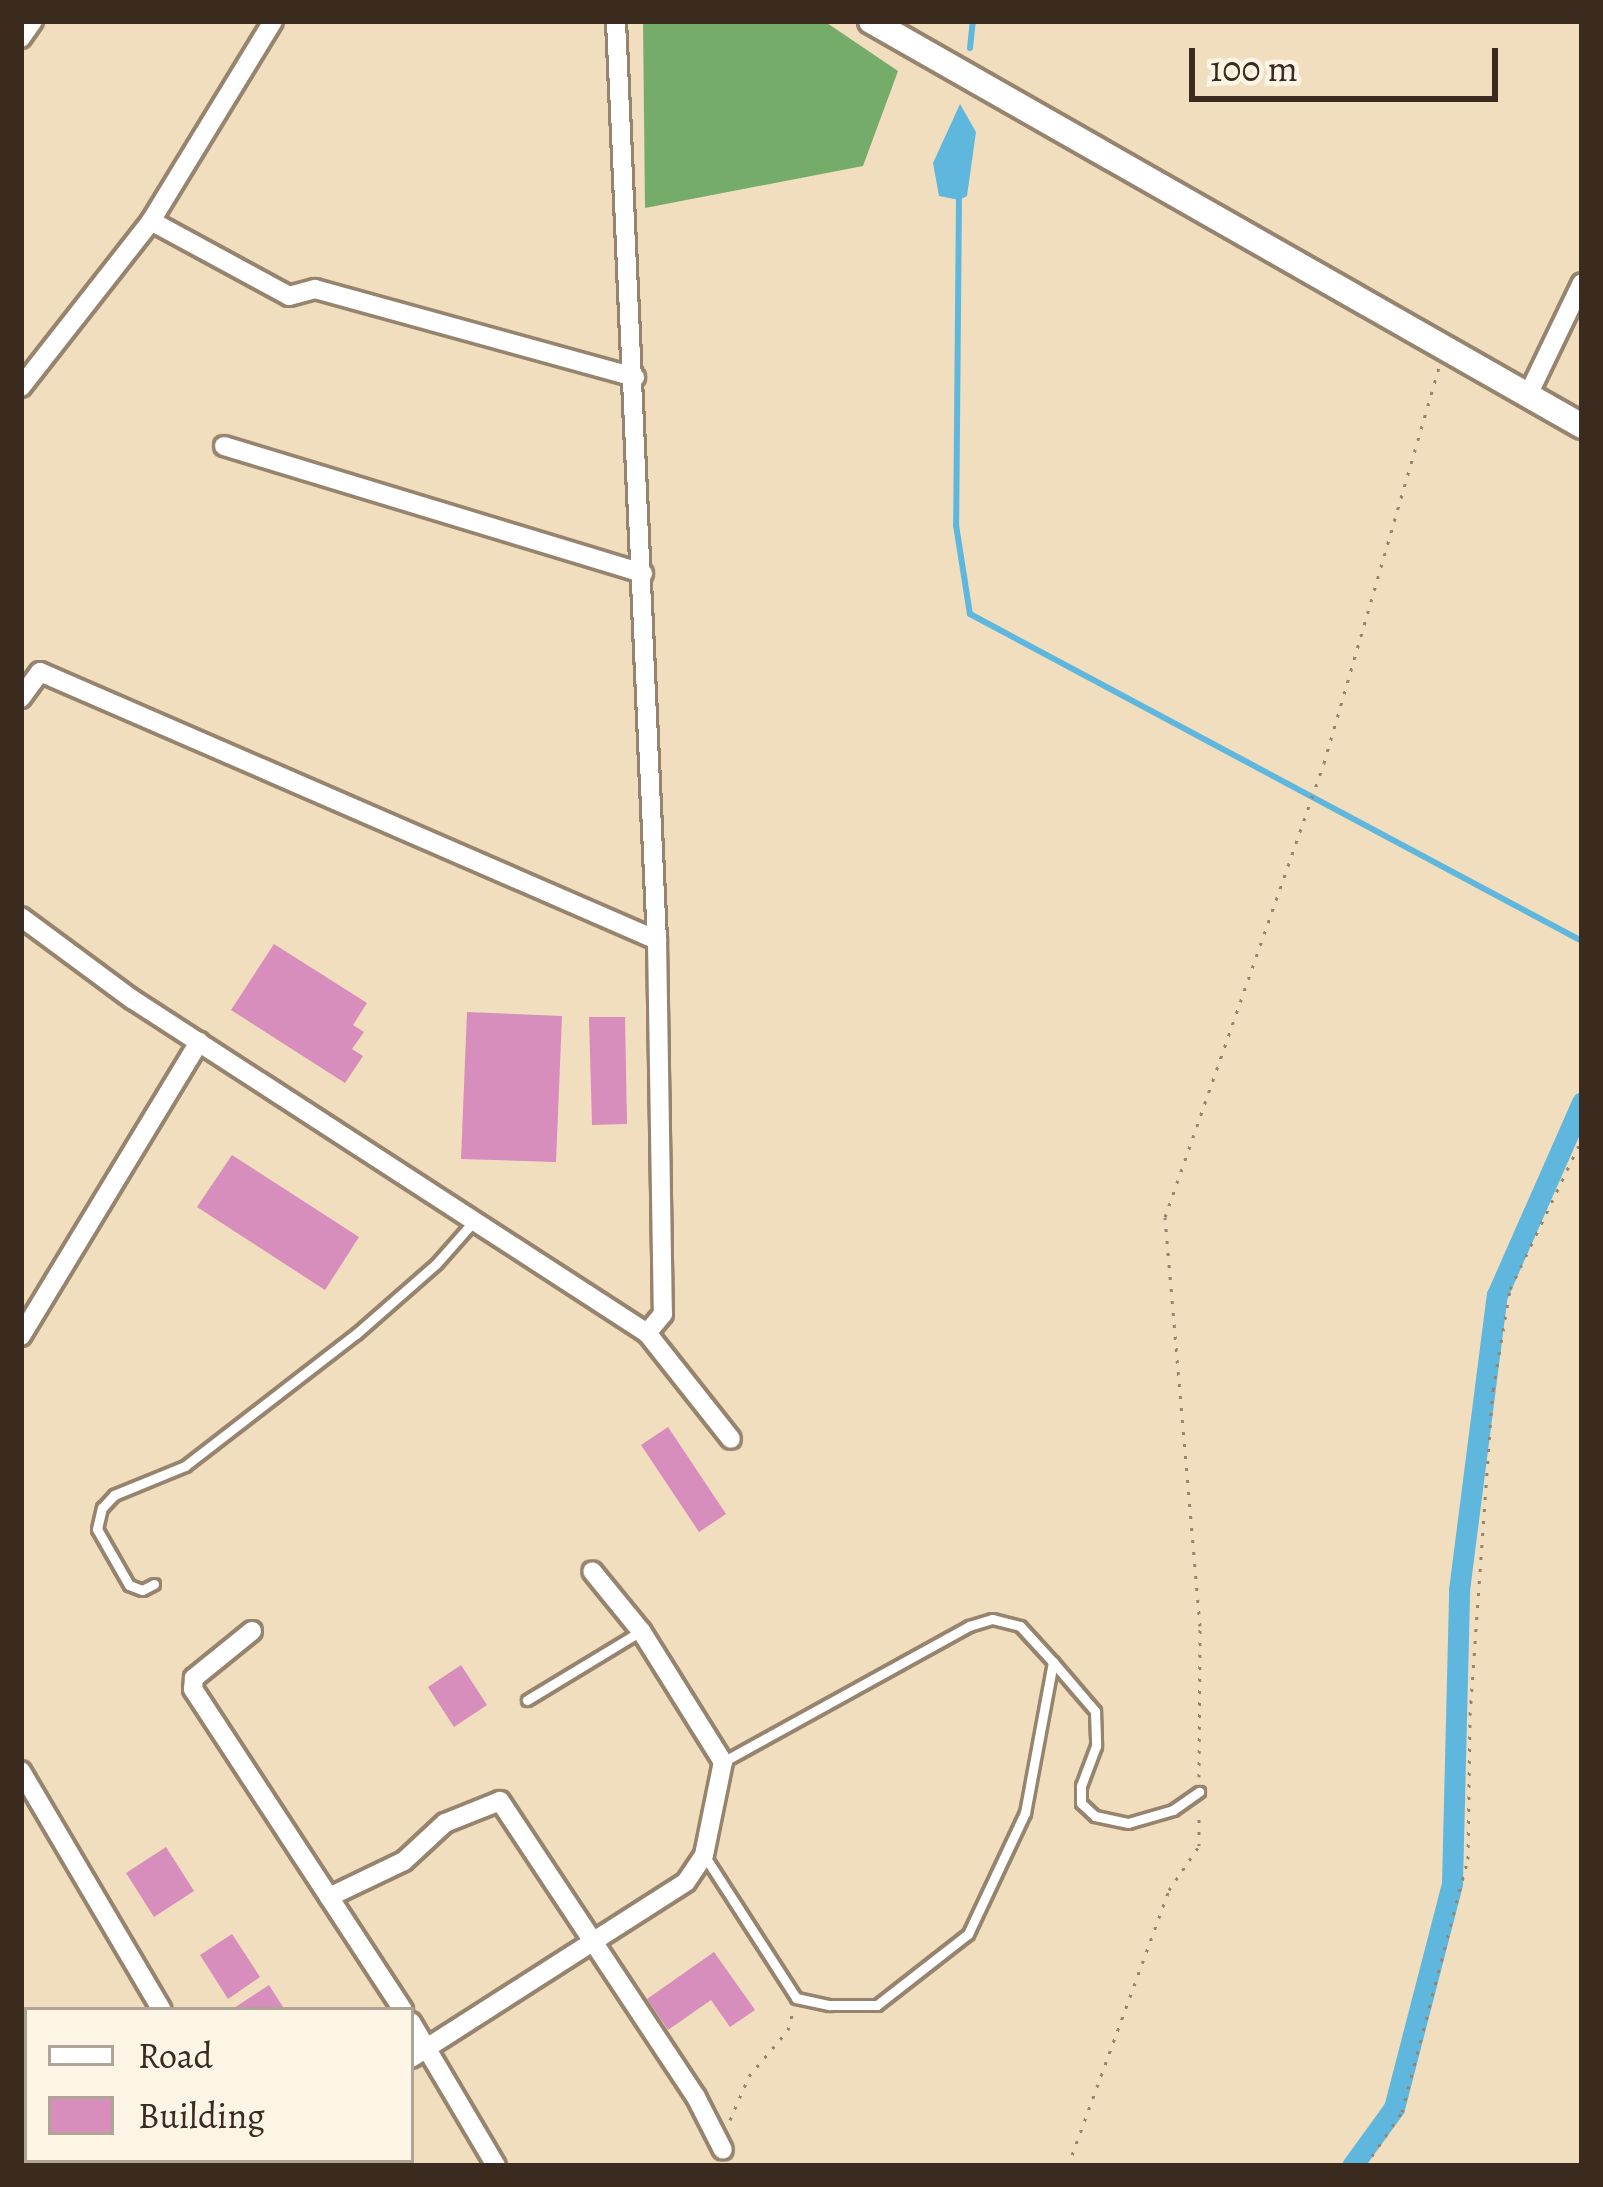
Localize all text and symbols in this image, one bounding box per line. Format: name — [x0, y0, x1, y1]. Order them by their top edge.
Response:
scale bar — [1195, 24, 1504, 98]
text: 100 m — [1210, 44, 1298, 93]
legend — [24, 2007, 414, 2163]
text: Road — [138, 2031, 213, 2080]
text: Building — [138, 2091, 265, 2140]

